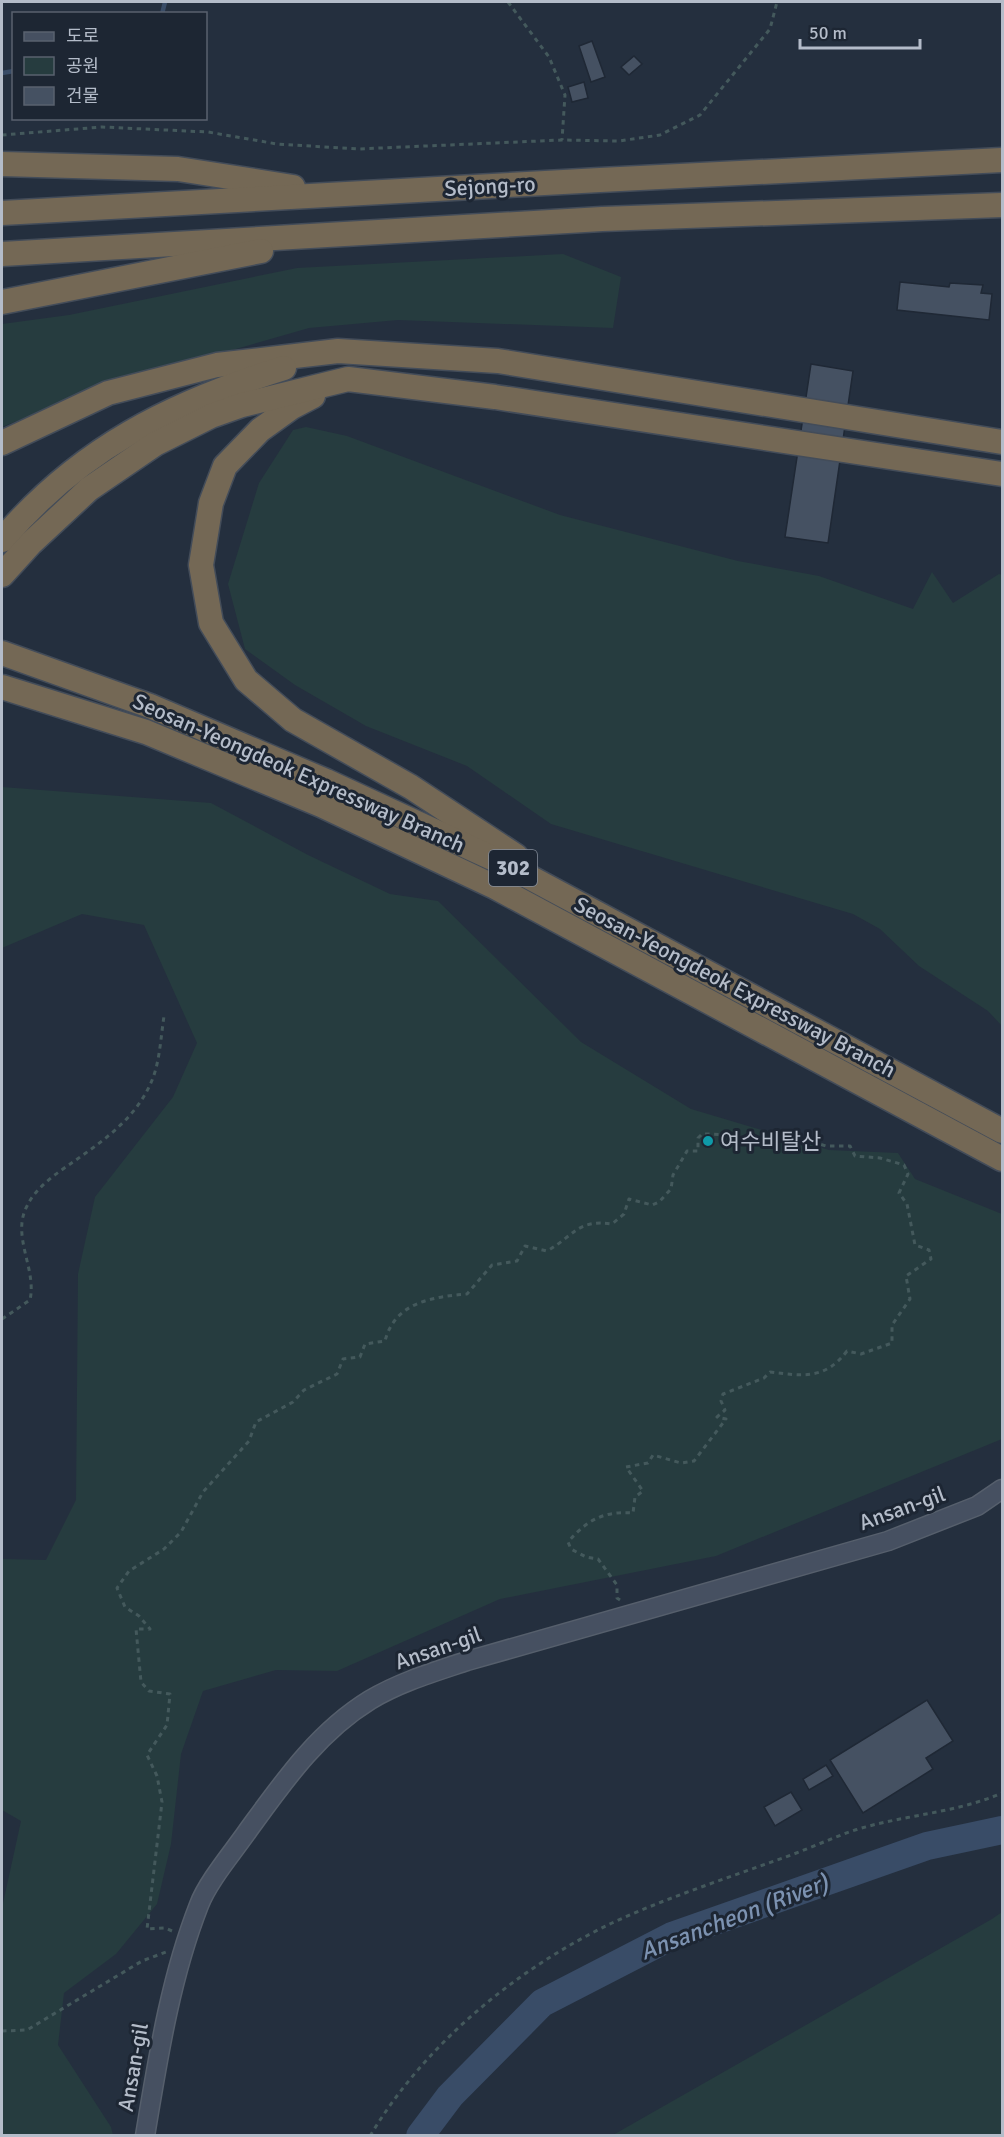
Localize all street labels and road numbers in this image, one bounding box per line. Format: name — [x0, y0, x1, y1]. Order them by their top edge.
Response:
street label: Sejong-ro — [444, 170, 536, 202]
street label: Seosan-Yeongdeok Expressway Branch — [129, 687, 469, 859]
road number: 302 — [489, 850, 537, 886]
street label: Seosan-Yeongdeok Expressway Branch — [570, 890, 900, 1084]
street label: Ansan-gil — [855, 1480, 949, 1536]
street label: Ansan-gil — [391, 1621, 485, 1675]
street label: Ansan-gil — [112, 2020, 154, 2114]

